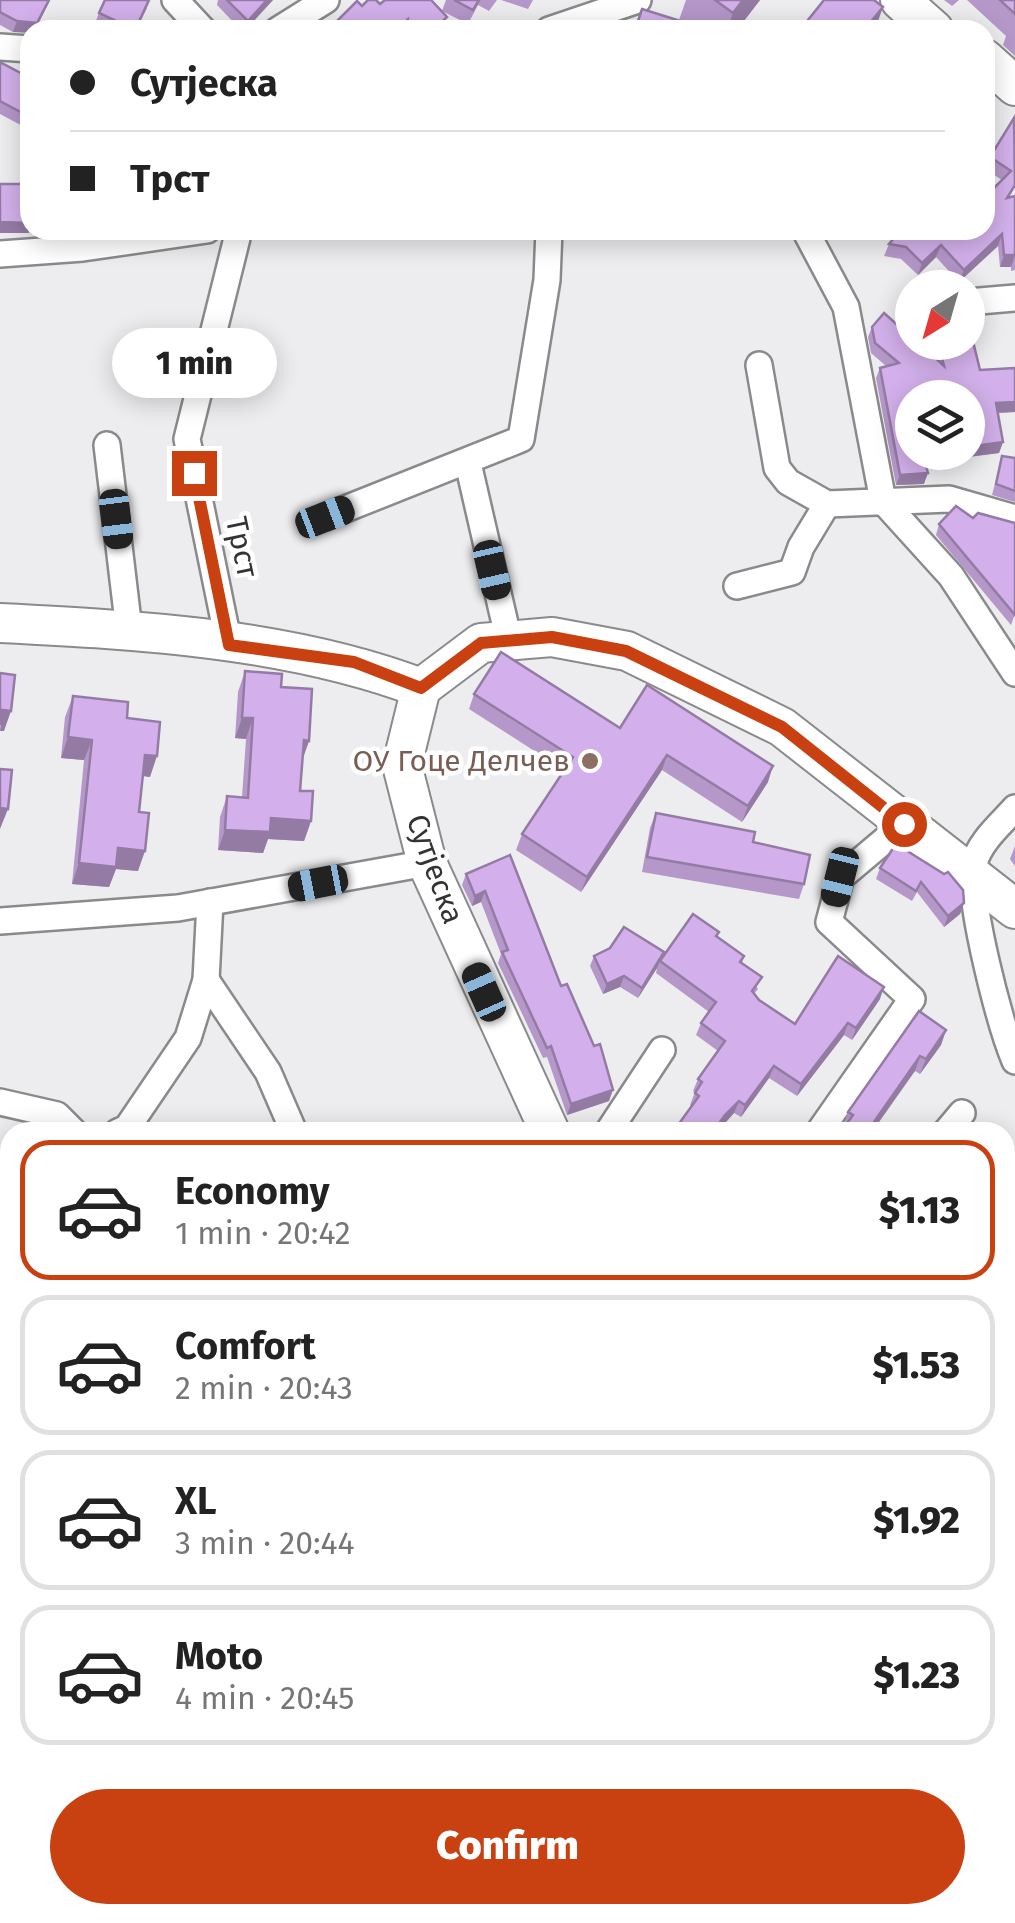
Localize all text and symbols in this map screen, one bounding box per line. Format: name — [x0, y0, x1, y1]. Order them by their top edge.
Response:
text: Сутјеска — [130, 60, 278, 106]
text: Трст — [130, 156, 209, 202]
north arrow — [895, 270, 985, 360]
map controls — [895, 270, 985, 470]
callout: 1 min — [111, 328, 276, 398]
text: 1 min — [156, 344, 233, 382]
button: layers — [895, 380, 985, 470]
route end — [172, 451, 217, 496]
car — [97, 487, 135, 551]
car — [292, 492, 358, 542]
street label: Трст — [218, 513, 266, 581]
car — [471, 537, 513, 603]
place label: ОУ Гоце Делчев — [353, 743, 570, 779]
marker: ОУ Гоце Делчев — [579, 750, 601, 772]
route start — [882, 802, 927, 847]
street label: Сутјеска — [399, 809, 471, 929]
car — [818, 844, 862, 910]
car — [286, 863, 350, 903]
car — [458, 958, 510, 1026]
icon: car — [55, 1165, 145, 1255]
text: Economy — [175, 1168, 330, 1214]
text: $1.13 — [879, 1187, 960, 1233]
text: 1 min · 20:42 — [175, 1214, 351, 1252]
icon: car — [55, 1320, 145, 1410]
text: Comfort — [175, 1323, 316, 1369]
text: $1.53 — [872, 1342, 960, 1388]
text: 2 min · 20:43 — [175, 1369, 353, 1407]
icon: car — [55, 1475, 145, 1565]
text: XL — [175, 1478, 217, 1524]
text: $1.92 — [873, 1497, 960, 1543]
text: 3 min · 20:44 — [175, 1524, 355, 1562]
icon: car — [55, 1630, 145, 1720]
text: Moto — [175, 1633, 263, 1679]
text: $1.23 — [874, 1652, 960, 1698]
text: 4 min · 20:45 — [175, 1679, 354, 1717]
button: Confirm — [50, 1789, 965, 1904]

